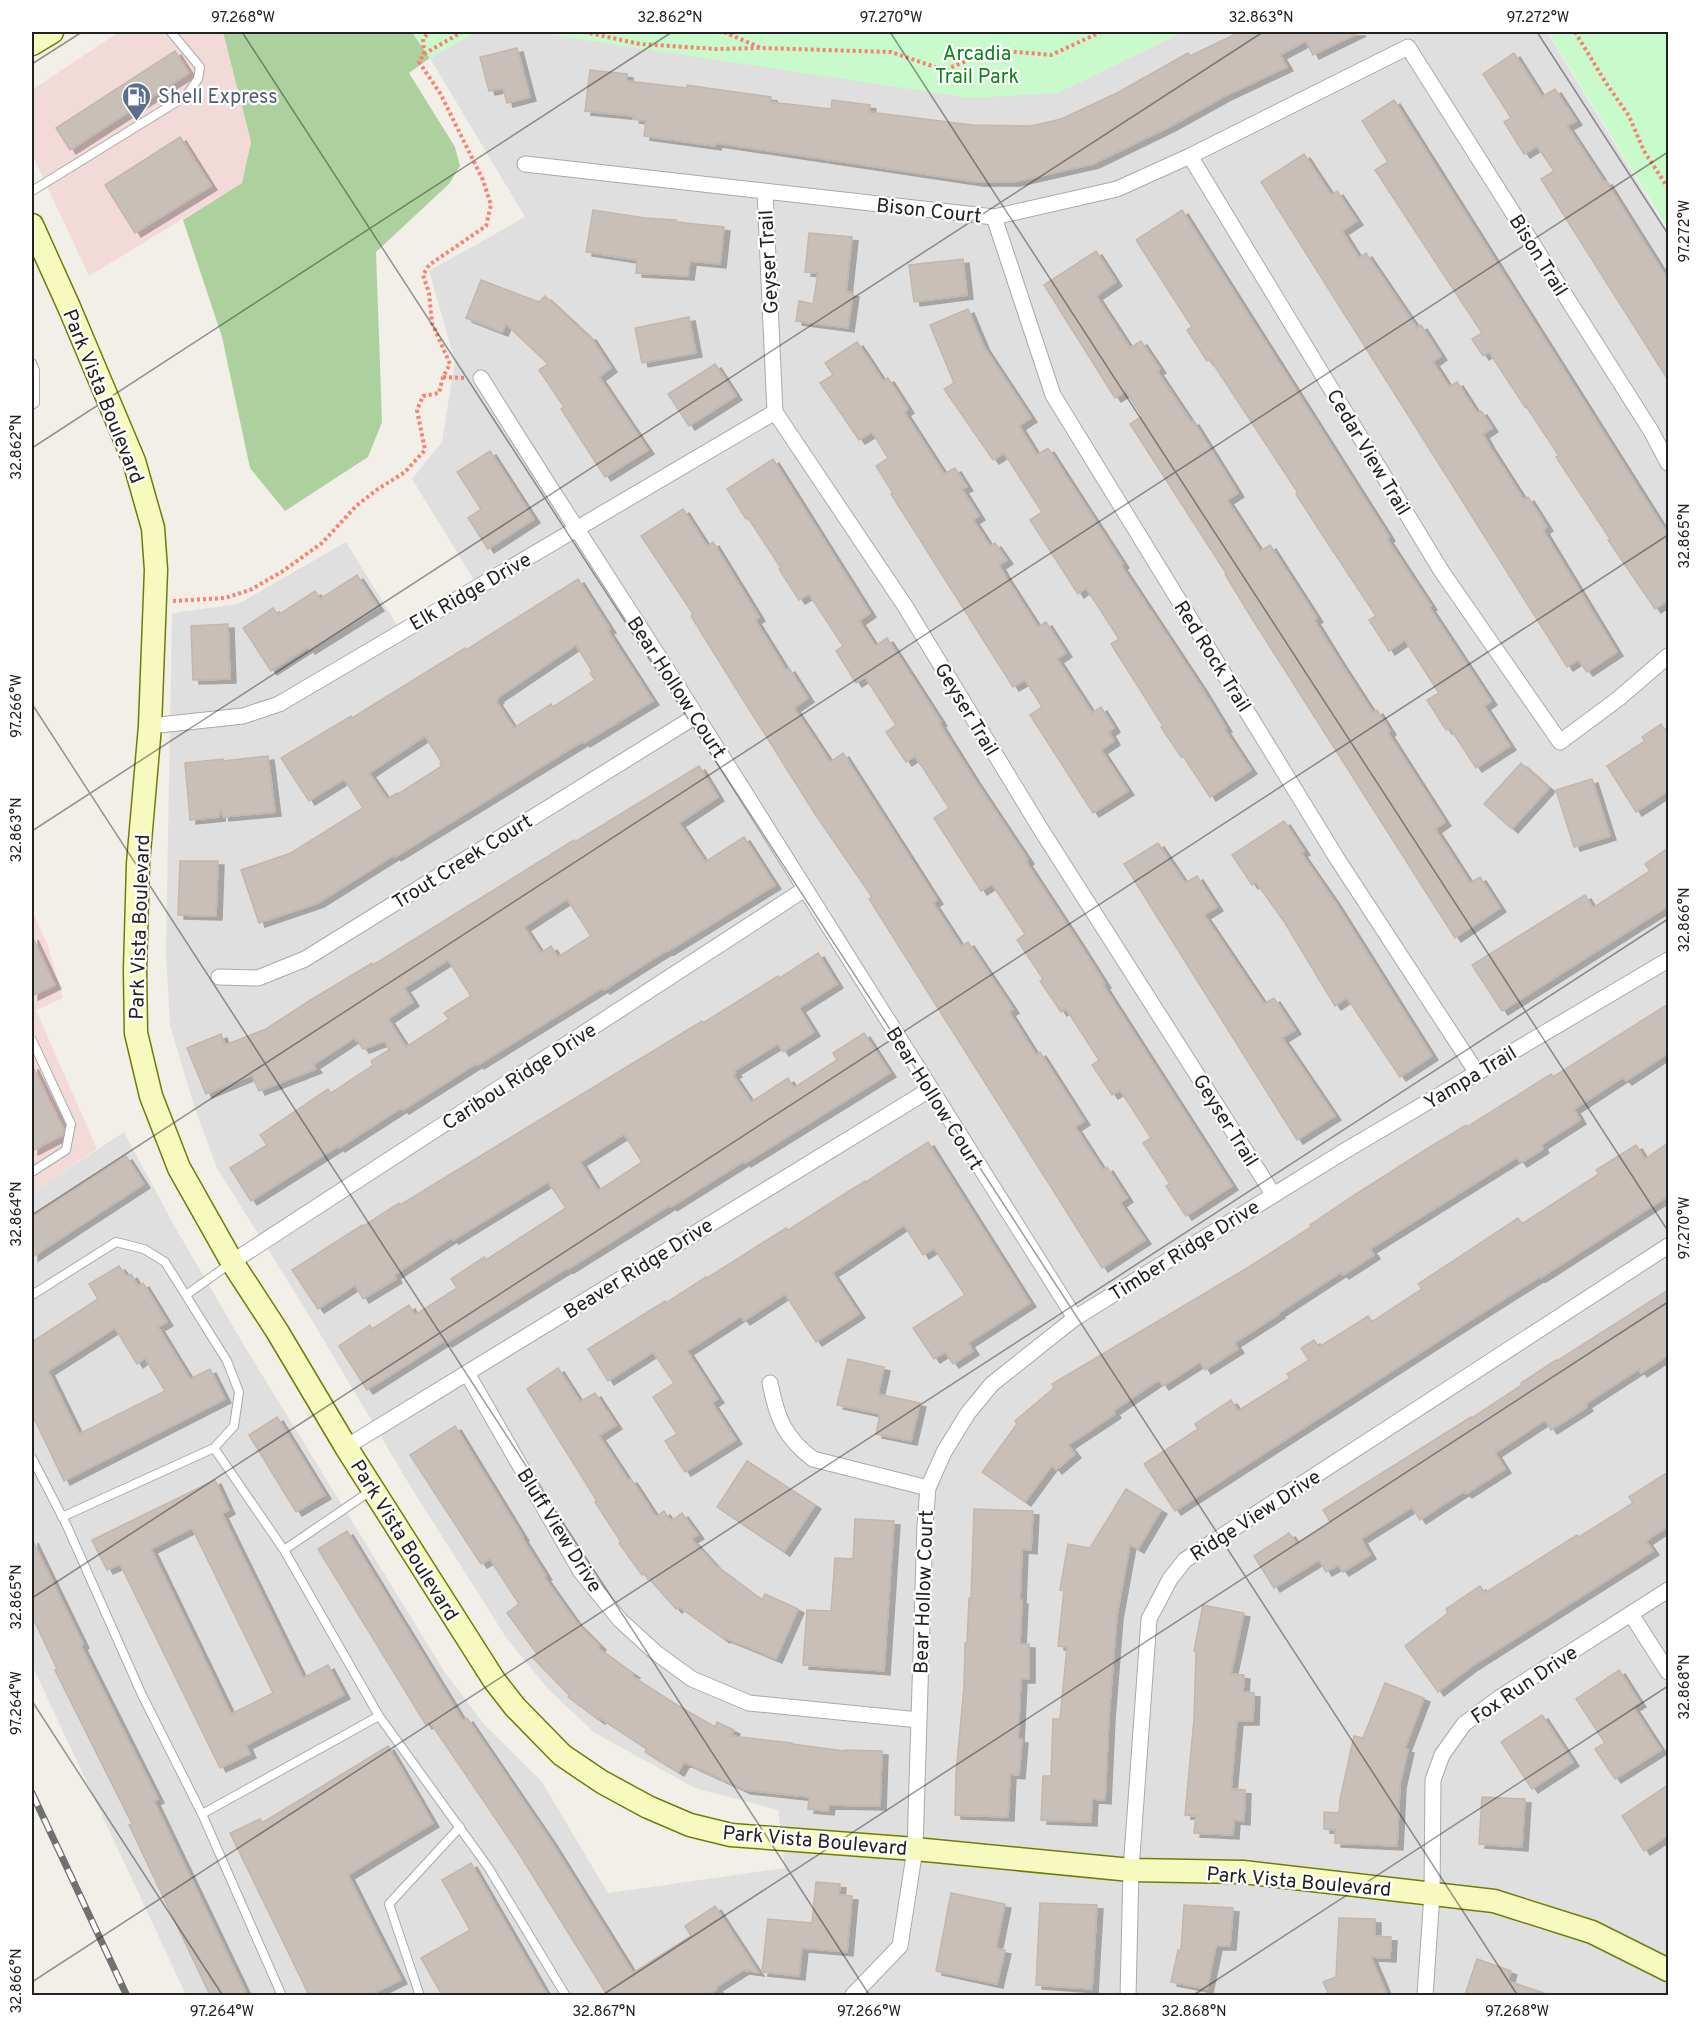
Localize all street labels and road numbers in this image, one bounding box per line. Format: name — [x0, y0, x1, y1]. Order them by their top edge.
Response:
street label: Bison Court — [875, 194, 983, 230]
street label: Geyser Trail — [754, 209, 786, 315]
street label: Bison Trail — [1502, 210, 1573, 302]
street label: Park Vista Boulevard — [55, 306, 149, 488]
street label: Cedar View Trail — [1319, 385, 1415, 521]
street label: Elk Ridge Drive — [406, 547, 536, 638]
street label: Red Rock Trail — [1167, 596, 1256, 718]
street label: Bear Hollow Court — [620, 612, 731, 764]
street label: Geyser Trail — [927, 659, 1003, 761]
street label: Trout Creek Court — [388, 809, 538, 916]
street label: Park Vista Boulevard — [125, 834, 157, 1020]
street label: Caribou Ridge Drive — [438, 1018, 602, 1137]
street label: Bear Hollow Court — [879, 1023, 988, 1176]
street label: Yampa Trail — [1420, 1041, 1522, 1117]
street label: Geyser Trail — [1186, 1070, 1263, 1172]
street label: Timber Ridge Drive — [1105, 1195, 1265, 1308]
street label: Beaver Ridge Drive — [559, 1213, 719, 1326]
street label: Park Vista Boulevard — [343, 1456, 463, 1627]
street label: Bluff View Drive — [510, 1464, 607, 1598]
street label: Ridge View Drive — [1186, 1465, 1326, 1569]
street label: Bear Hollow Court — [909, 1510, 941, 1675]
street label: Fox Run Drive — [1467, 1640, 1583, 1731]
street label: Park Vista Boulevard — [721, 1821, 908, 1863]
street label: Park Vista Boulevard — [1205, 1862, 1392, 1904]

